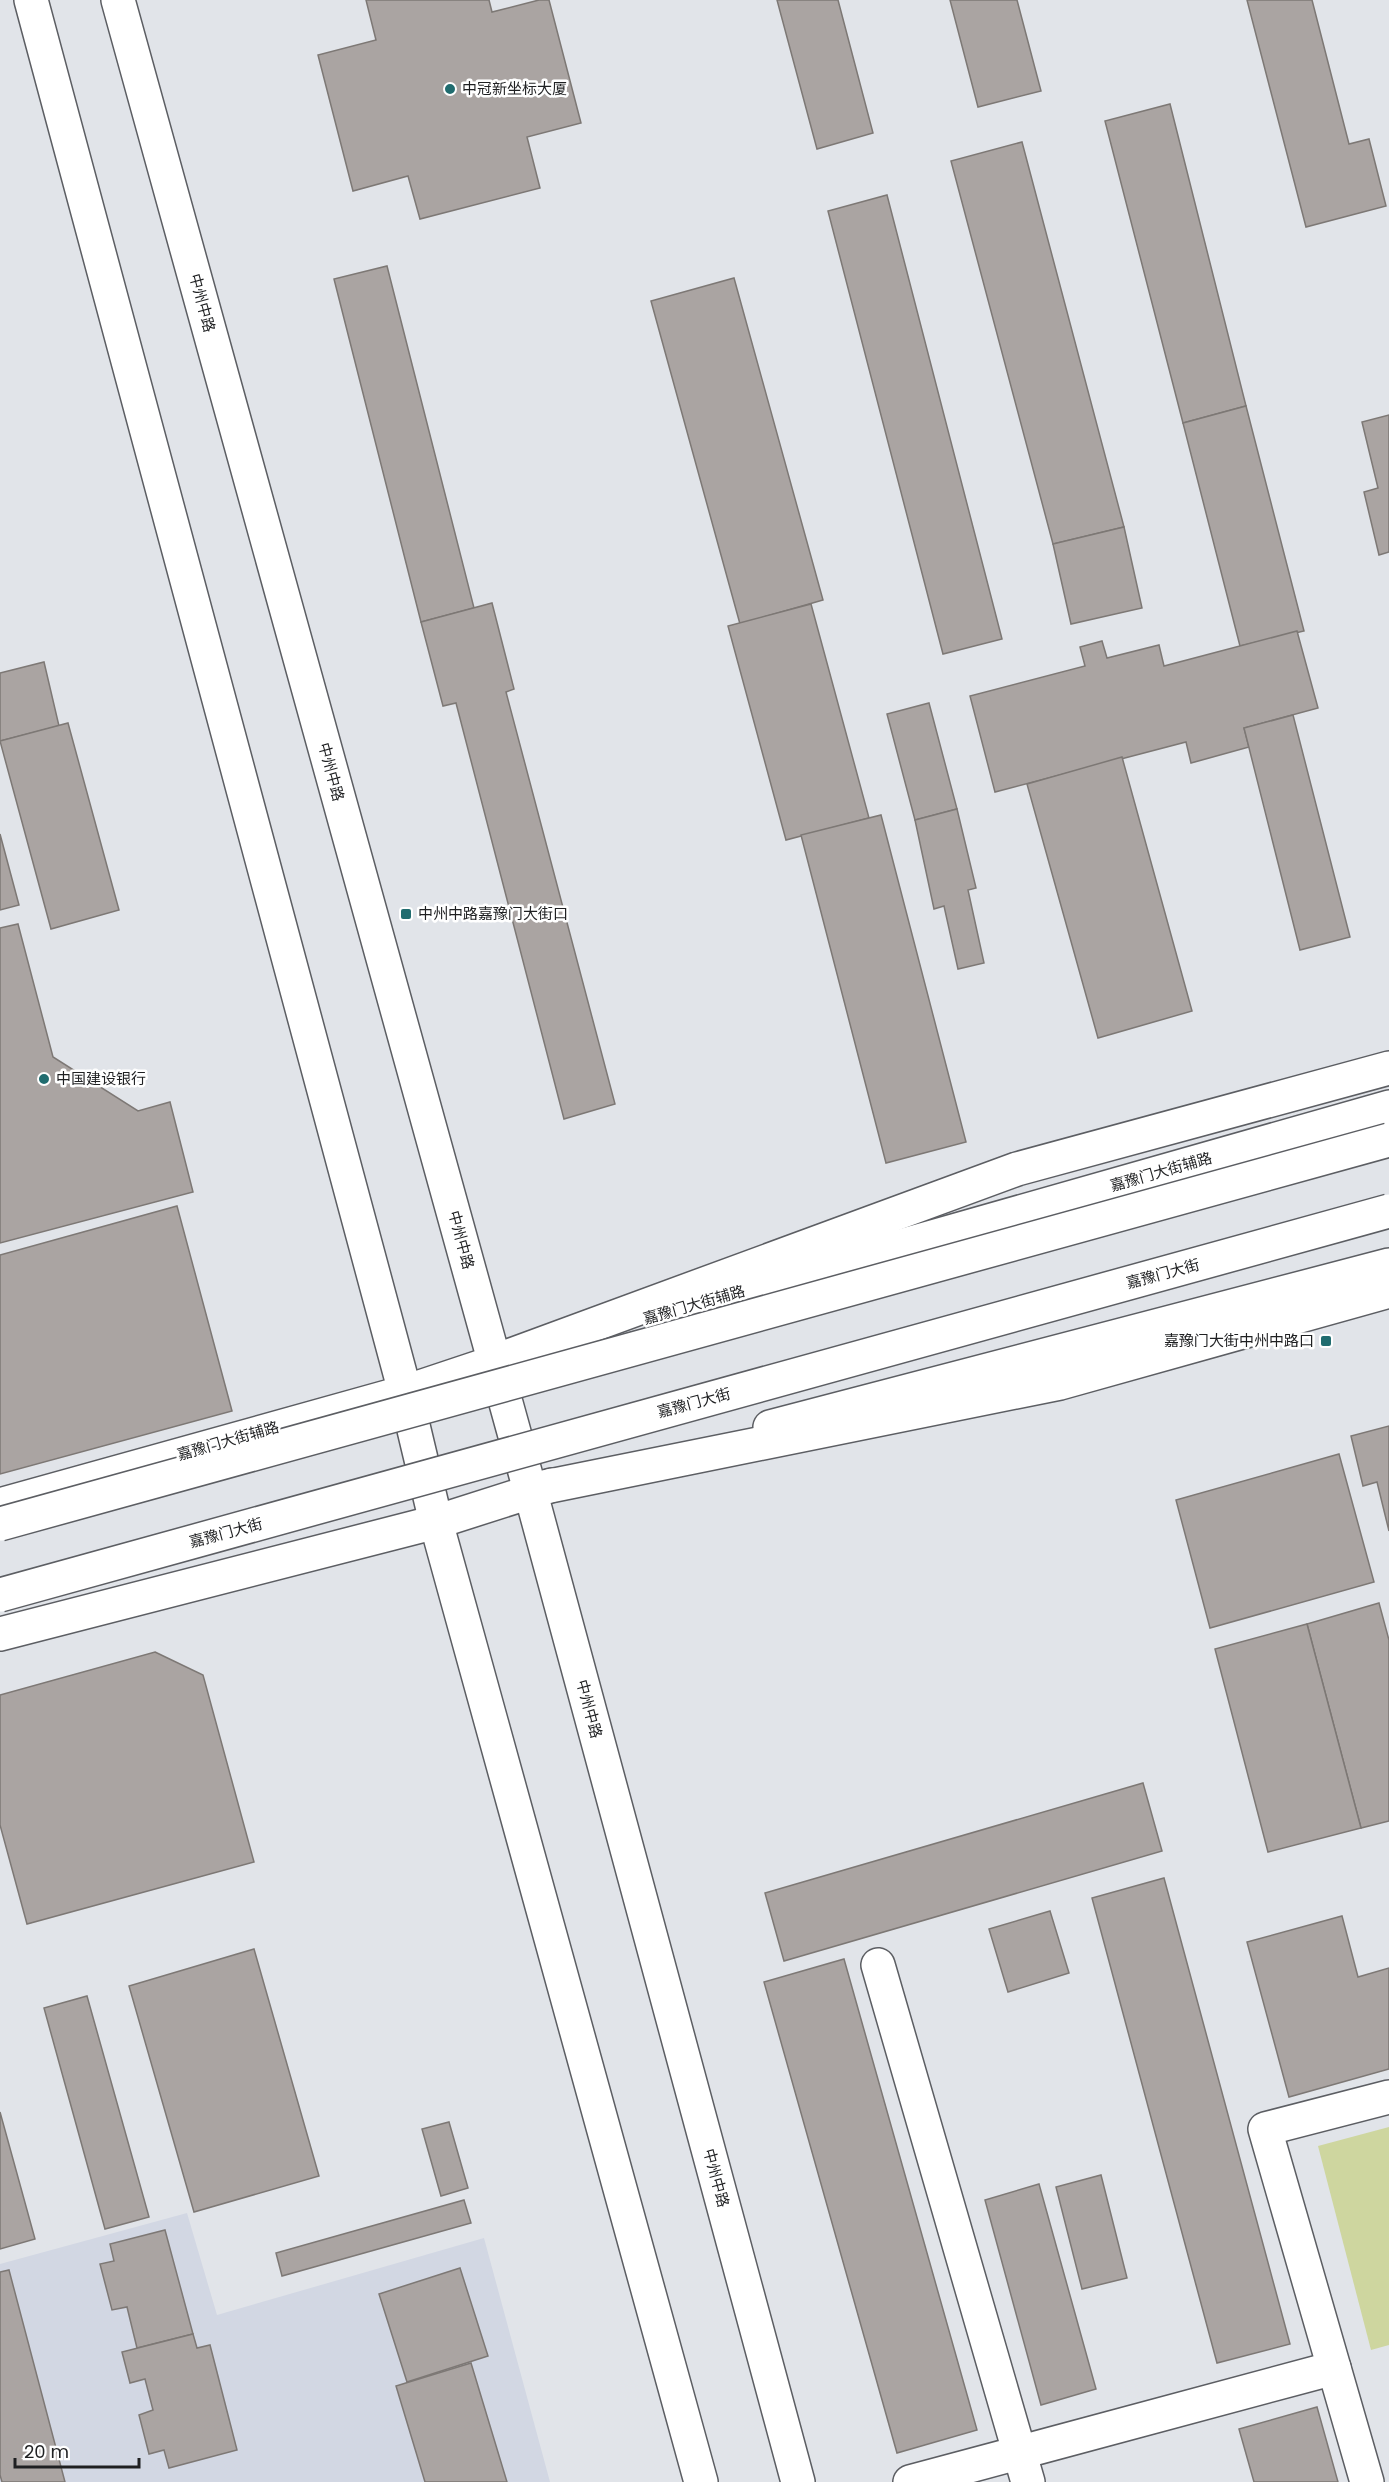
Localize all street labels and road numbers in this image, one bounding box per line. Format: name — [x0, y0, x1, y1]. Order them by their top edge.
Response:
street label: 中州中路 — [185, 271, 220, 335]
street label: 中州中路 — [314, 740, 349, 804]
street label: 嘉豫门大街辅路 — [1107, 1147, 1214, 1196]
street label: 中州中路 — [444, 1208, 479, 1272]
street label: 嘉豫门大街 — [1124, 1254, 1202, 1293]
street label: 嘉豫门大街辅路 — [640, 1280, 747, 1329]
street label: 嘉豫门大街 — [655, 1383, 733, 1422]
street label: 嘉豫门大街辅路 — [174, 1416, 281, 1465]
street label: 嘉豫门大街 — [187, 1513, 265, 1552]
street label: 中州中路 — [572, 1677, 607, 1741]
street label: 中州中路 — [699, 2146, 734, 2210]

